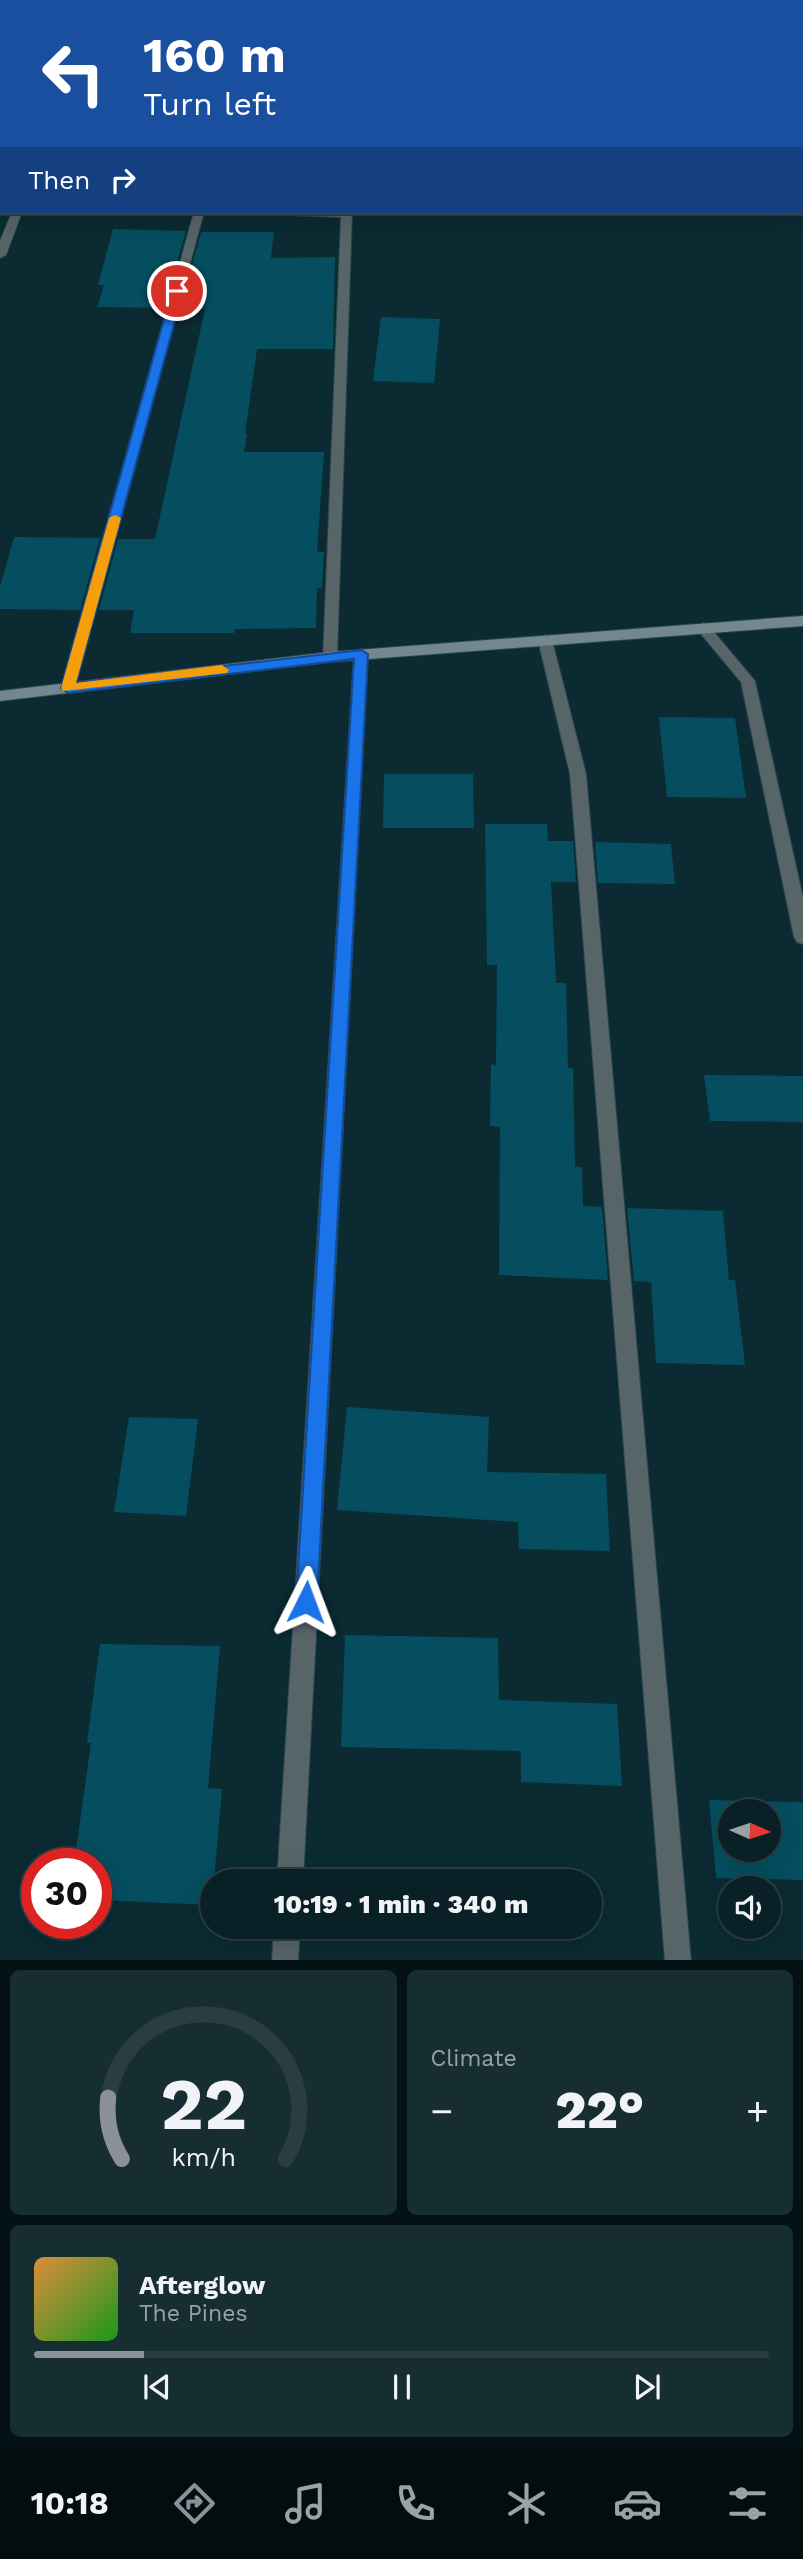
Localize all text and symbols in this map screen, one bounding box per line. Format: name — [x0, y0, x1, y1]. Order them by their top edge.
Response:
text: 160 m — [143, 26, 286, 84]
icon: left — [28, 28, 119, 119]
text: Turn left — [143, 85, 276, 123]
icon: right — [104, 161, 142, 199]
text: Then — [28, 165, 90, 195]
pin — [147, 261, 207, 321]
icon: arrive — [158, 272, 196, 310]
position arrow — [269, 1565, 343, 1639]
north arrow — [718, 1799, 780, 1862]
map controls — [718, 1799, 781, 1939]
speed limit sign: 30 — [21, 1848, 112, 1939]
button: sound — [718, 1876, 781, 1939]
text: 10:19 · 1 min · 340 m — [274, 1889, 528, 1919]
text: Climate — [431, 2045, 517, 2072]
text: 22 — [160, 2061, 247, 2147]
text: 22° — [555, 2080, 644, 2141]
text: − — [431, 2089, 453, 2133]
text: + — [746, 2089, 769, 2133]
text: km/h — [171, 2142, 235, 2171]
text: Afterglow — [139, 2270, 265, 2300]
text: The Pines — [139, 2300, 248, 2327]
icon: previous — [138, 2368, 176, 2406]
icon: pause — [383, 2368, 421, 2406]
icon: next — [628, 2368, 666, 2406]
icon: directions — [170, 2479, 219, 2528]
icon: music — [281, 2479, 330, 2528]
icon: phone — [391, 2479, 440, 2528]
icon: climate — [502, 2479, 551, 2528]
icon: car — [613, 2479, 662, 2528]
icon: filters — [723, 2479, 772, 2528]
text: 10:18 — [31, 2484, 109, 2522]

